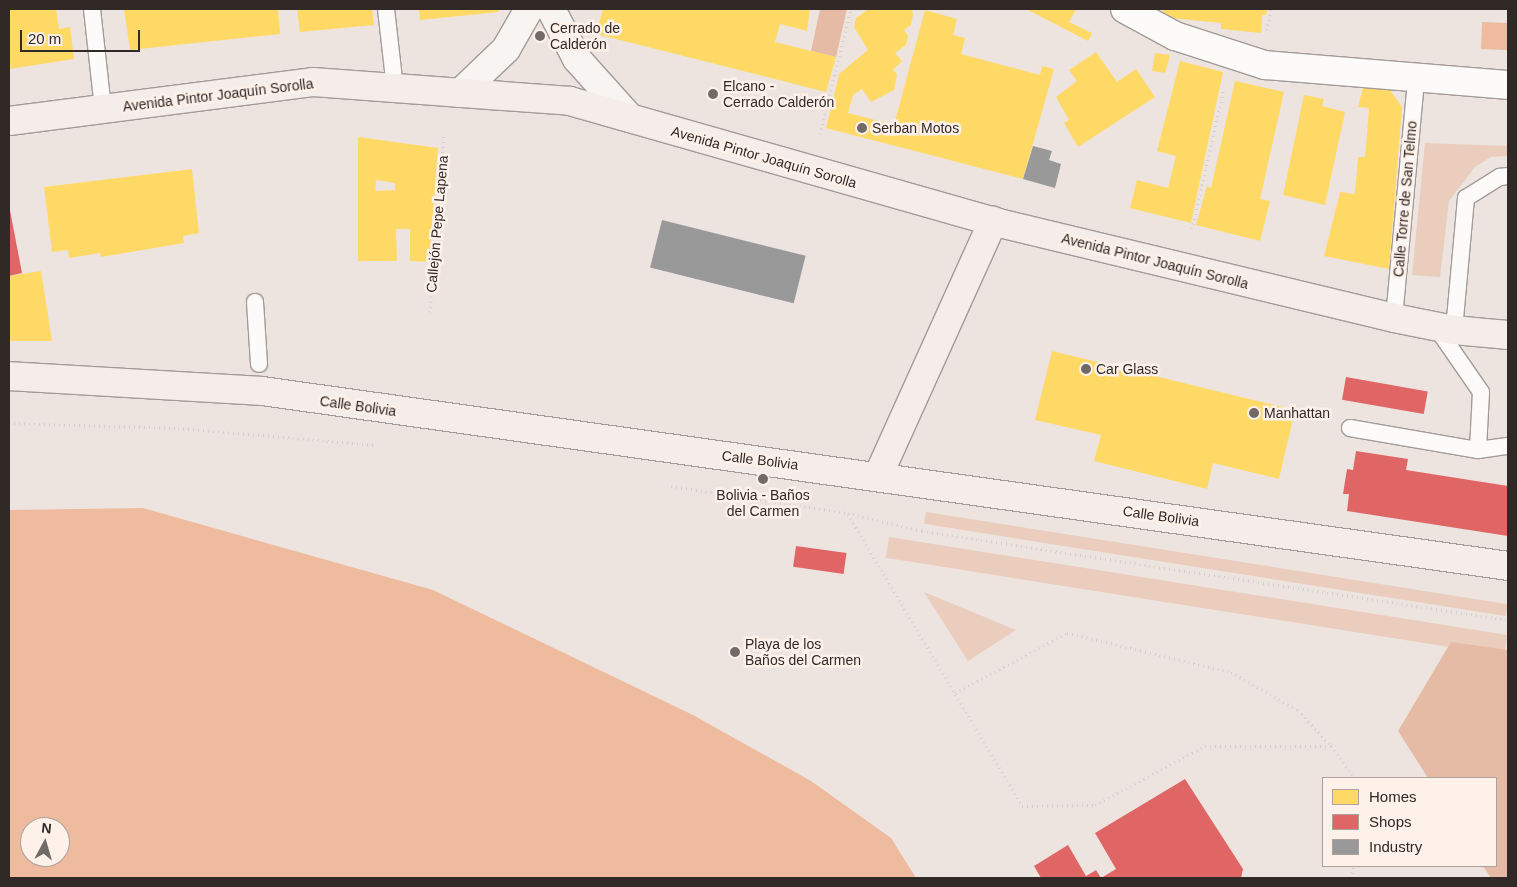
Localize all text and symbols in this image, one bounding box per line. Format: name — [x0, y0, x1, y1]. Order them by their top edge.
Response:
scale bar — [22, 20, 142, 52]
place label: Cerrado de Calderón — [550, 20, 620, 52]
text: 20 m — [28, 30, 61, 47]
marker: Cerrado de Calderón — [534, 30, 546, 42]
street label: Avenida Pintor Joaquín Sorolla — [122, 75, 314, 115]
place label: Elcano - Cerrado Calderón — [723, 78, 834, 110]
marker: Elcano - Cerrado Calderón — [707, 88, 719, 100]
place label: Serban Motos — [872, 120, 959, 136]
street label: Calle Torre de San Telmo — [1390, 120, 1420, 278]
street label: Avenida Pintor Joaquín Sorolla — [669, 122, 859, 192]
marker: Serban Motos — [856, 122, 868, 134]
street label: Callejón Pepe Lapena — [423, 155, 451, 293]
street label: Avenida Pintor Joaquín Sorolla — [1060, 230, 1250, 292]
place label: Car Glass — [1096, 361, 1158, 377]
marker: Car Glass — [1080, 363, 1092, 375]
street label: Calle Bolivia — [319, 392, 397, 420]
place label: Manhattan — [1264, 405, 1330, 421]
marker: Manhattan — [1248, 407, 1260, 419]
street label: Calle Bolivia — [721, 447, 799, 473]
marker: Bolivia - Baños del Carmen — [757, 473, 769, 485]
place label: Bolivia - Baños del Carmen — [716, 487, 810, 520]
street label: Calle Bolivia — [1122, 502, 1200, 530]
place label: Playa de los Baños del Carmen — [745, 636, 861, 669]
marker: Playa de los Baños del Carmen — [729, 646, 741, 658]
legend — [1322, 777, 1497, 867]
text: Homes — [1369, 788, 1417, 805]
text: Shops — [1369, 813, 1412, 830]
north arrow — [20, 817, 70, 867]
text: N — [41, 820, 52, 837]
text: Industry — [1369, 838, 1422, 855]

